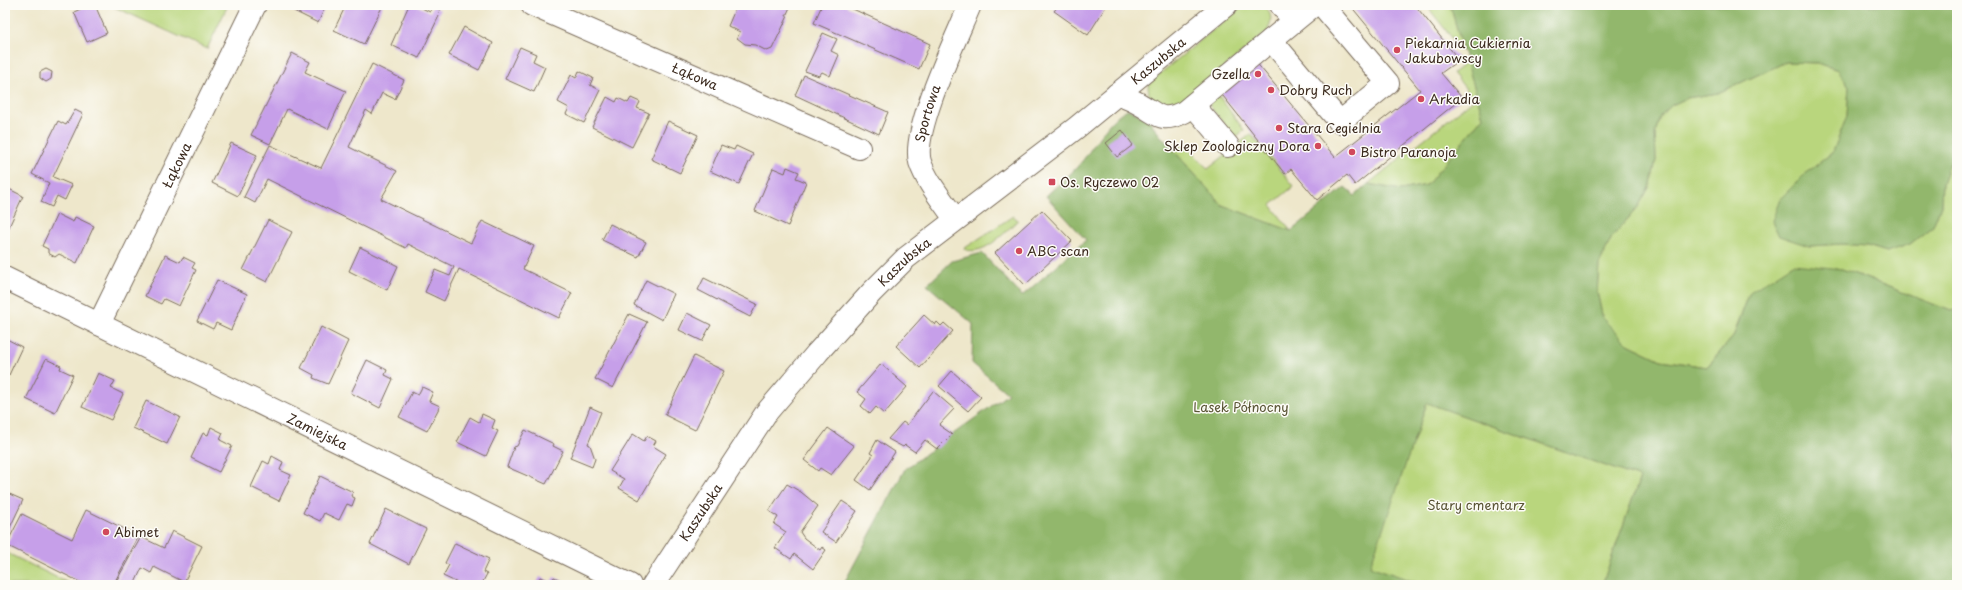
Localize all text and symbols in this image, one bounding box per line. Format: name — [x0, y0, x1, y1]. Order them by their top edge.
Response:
street label: Kaszubska — [1126, 31, 1190, 88]
place label: Piekarnia Cukiernia Jakubowscy — [1405, 33, 1531, 67]
marker: Piekarnia Cukiernia Jakubowscy — [1392, 45, 1402, 55]
street label: Łąkowa — [669, 57, 722, 95]
place label: Gzella — [1212, 64, 1251, 83]
marker: Gzella — [1253, 69, 1263, 79]
place label: Dobry Ruch — [1279, 80, 1352, 99]
street label: Sportowa — [910, 81, 945, 143]
marker: Dobry Ruch — [1266, 85, 1276, 95]
place label: Arkadia — [1429, 89, 1480, 108]
marker: Arkadia — [1416, 94, 1426, 104]
place label: Stara Cegielnia — [1287, 118, 1381, 137]
marker: Stara Cegielnia — [1274, 123, 1284, 133]
place label: Sklep Zoologiczny Dora — [1164, 136, 1310, 155]
street label: Łąkowa — [157, 138, 196, 191]
marker: Sklep Zoologiczny Dora — [1313, 141, 1323, 151]
place label: Bistro Paranoja — [1360, 142, 1457, 161]
marker: Bistro Paranoja — [1347, 147, 1357, 157]
place label: Os. Ryczewo 02 — [1060, 172, 1159, 191]
marker: Os. Ryczewo 02 — [1047, 177, 1057, 187]
street label: Kaszubska — [873, 232, 935, 290]
place label: ABC scan — [1027, 241, 1089, 260]
marker: ABC scan — [1014, 246, 1024, 256]
park label: Lasek Północny — [1193, 397, 1289, 416]
street label: Zamiejska — [284, 408, 352, 454]
street label: Kaszubska — [674, 478, 727, 545]
park label: Stary cmentarz — [1427, 495, 1525, 514]
place label: Abimet — [114, 522, 159, 541]
marker: Abimet — [101, 527, 111, 537]

